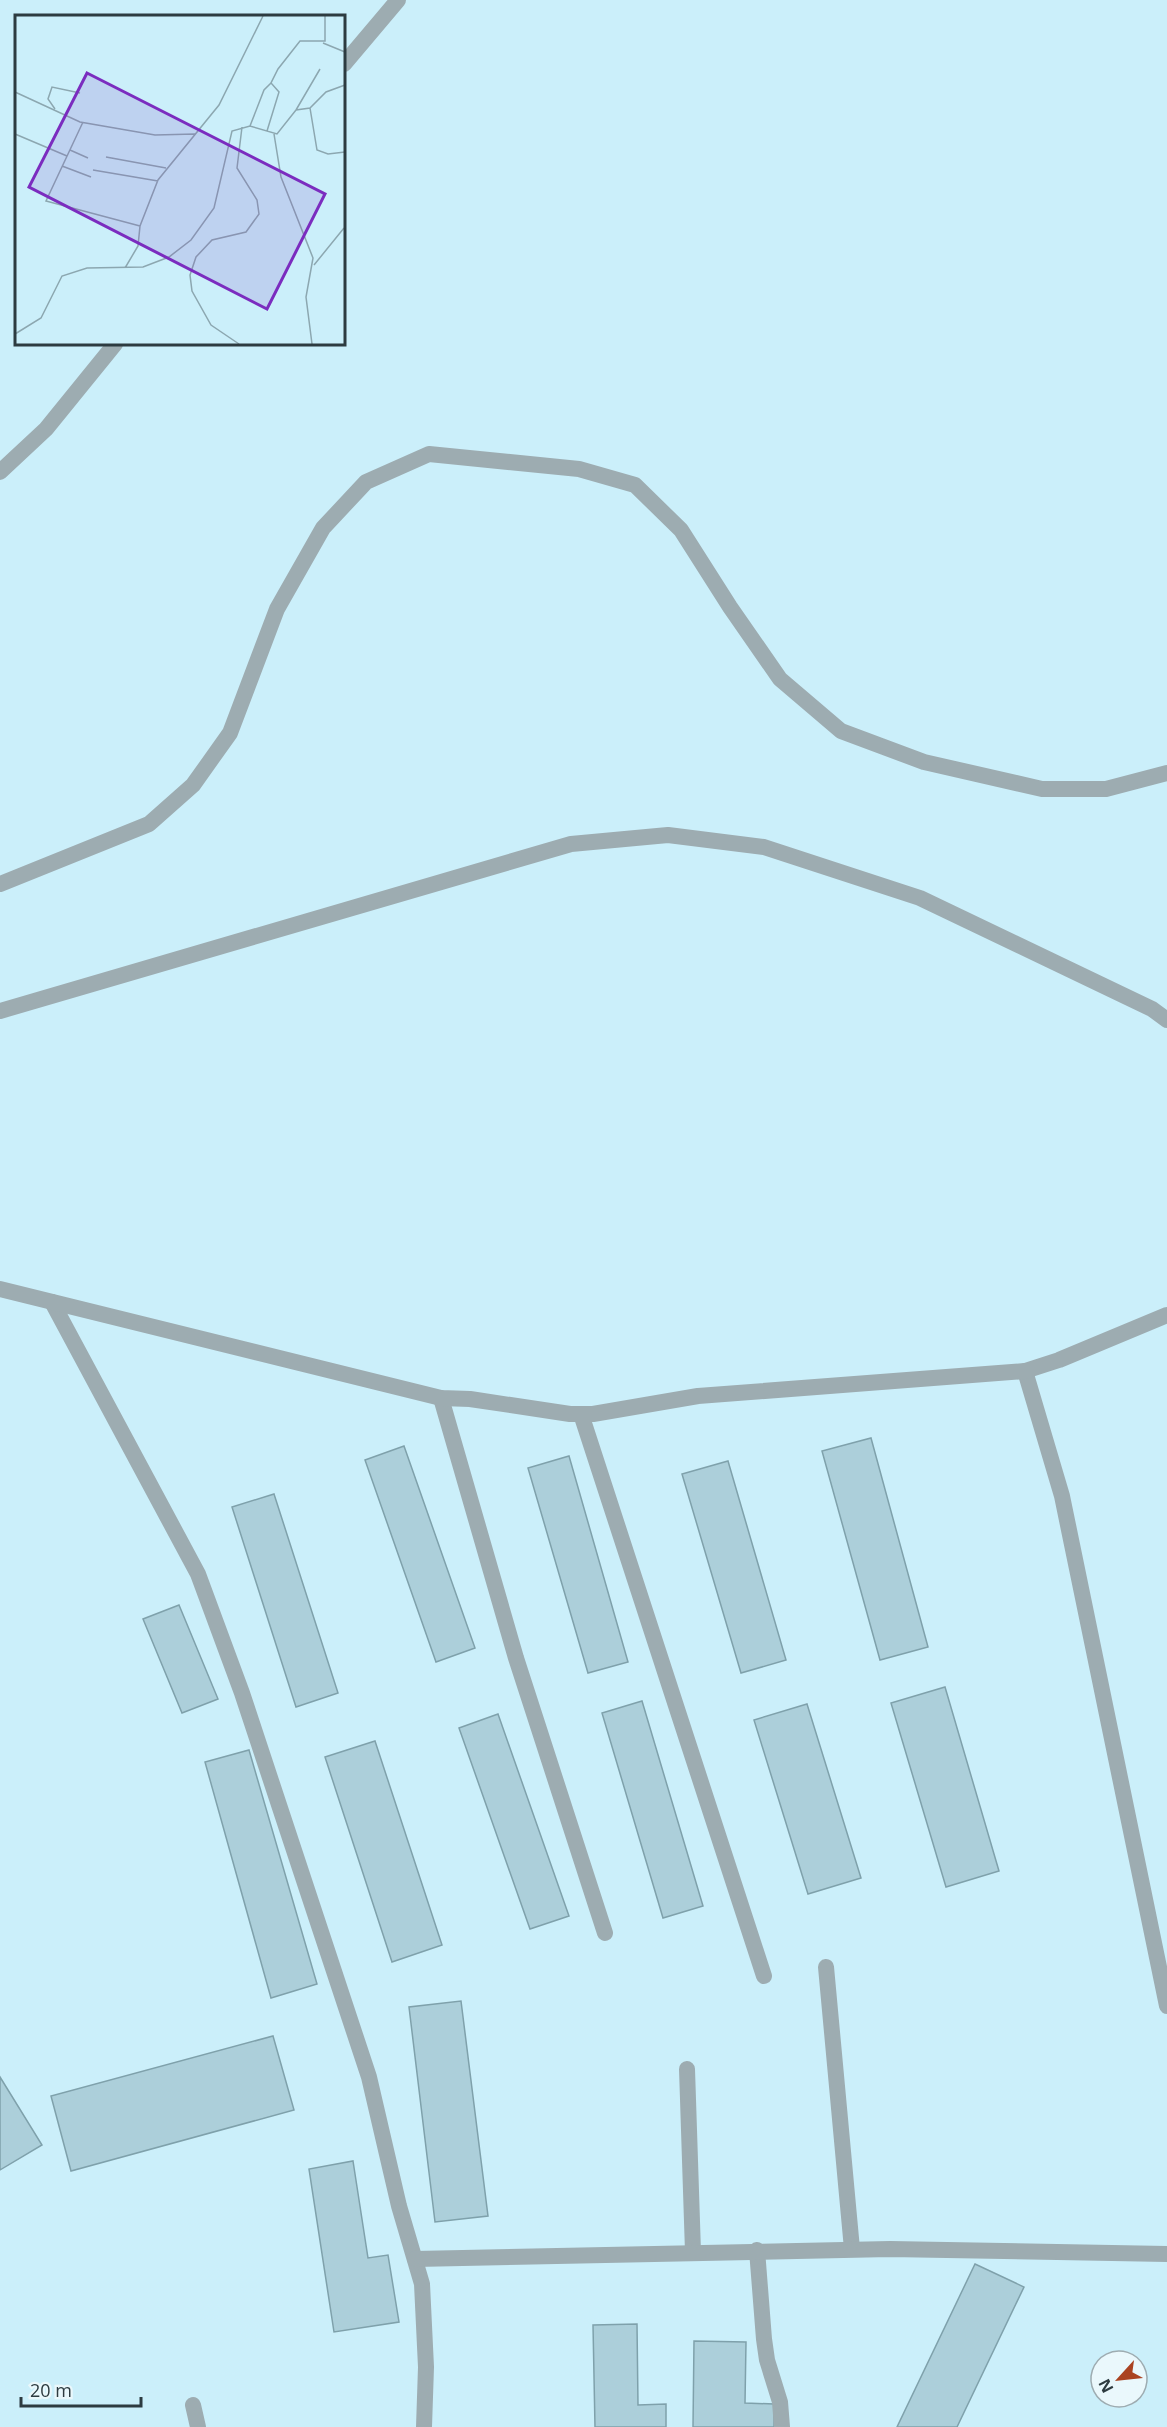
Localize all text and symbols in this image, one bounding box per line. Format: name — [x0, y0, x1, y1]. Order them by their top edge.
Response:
inset map — [15, 15, 345, 345]
north arrow — [1089, 2349, 1149, 2409]
scale bar — [21, 2370, 141, 2408]
text: N — [1093, 2375, 1118, 2397]
text: 20 m — [30, 2378, 72, 2402]

